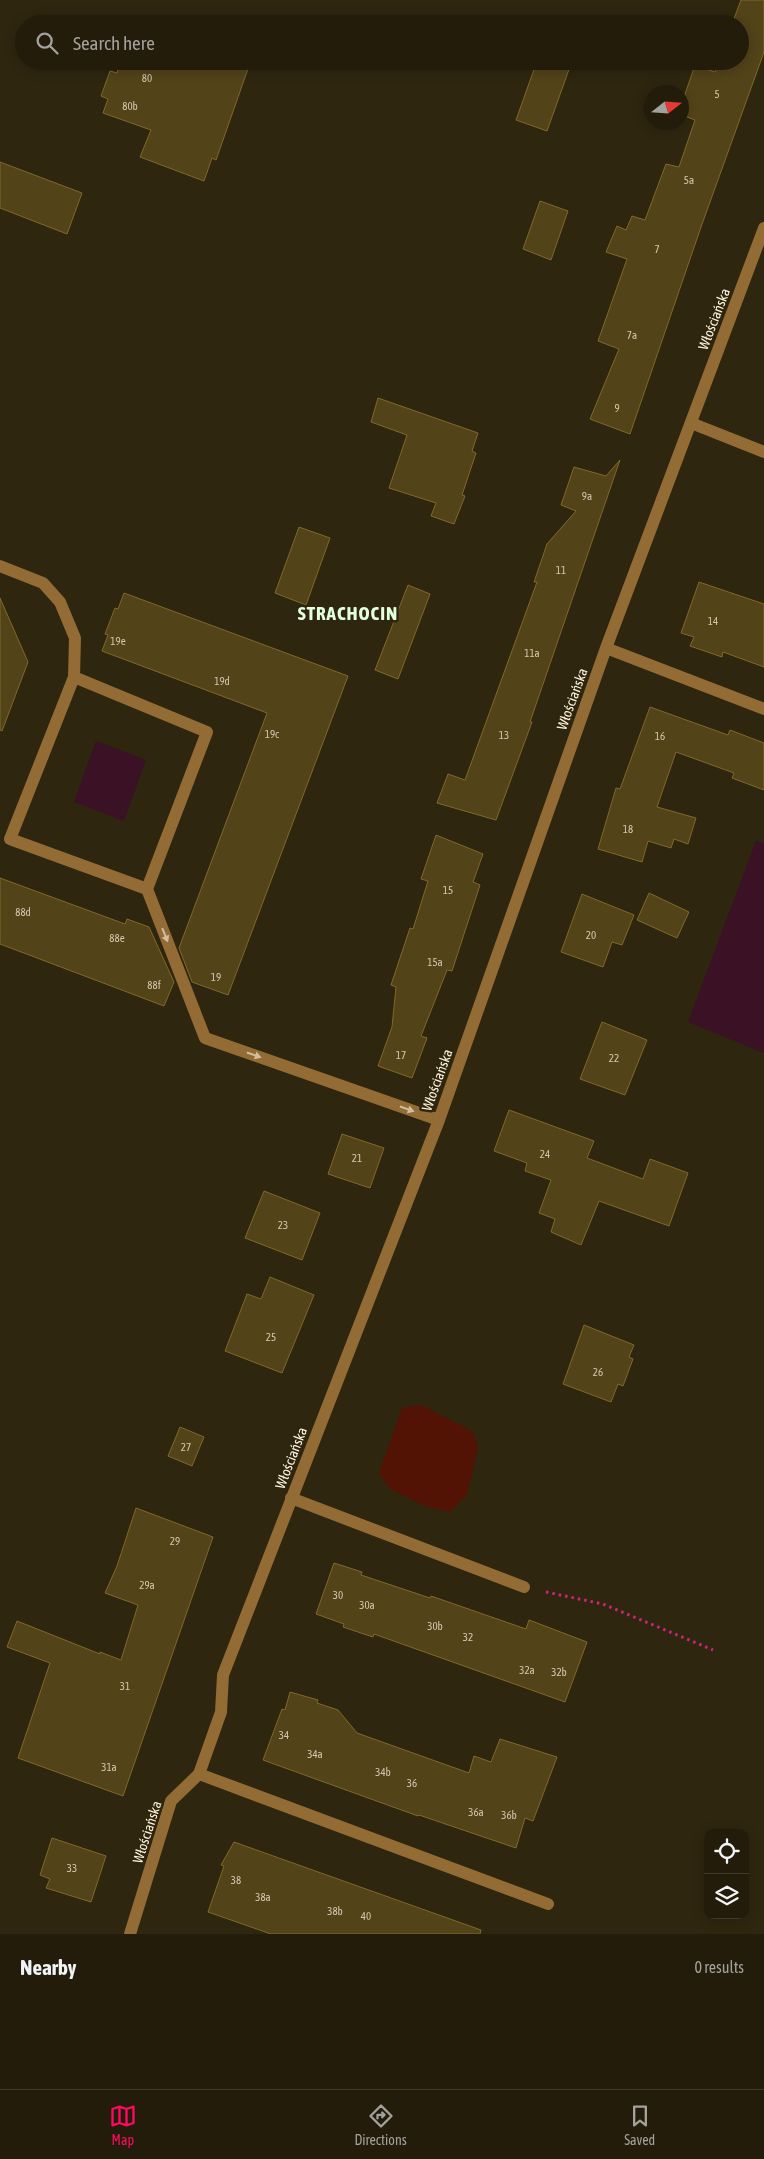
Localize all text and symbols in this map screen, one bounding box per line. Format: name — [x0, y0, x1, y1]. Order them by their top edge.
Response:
search box — [15, 15, 749, 70]
icon: search — [33, 29, 61, 57]
text: Search here — [73, 32, 155, 54]
house number: 80 — [142, 72, 152, 84]
north arrow — [644, 85, 689, 130]
house number: 5 — [714, 88, 720, 100]
house number: 80b — [122, 100, 138, 112]
house number: 5a — [684, 174, 694, 186]
house number: 7 — [654, 243, 660, 255]
street label: Włościańska — [695, 286, 733, 352]
house number: 7a — [627, 329, 637, 341]
house number: 9 — [614, 402, 620, 414]
house number: 9a — [582, 490, 592, 502]
house number: 11 — [556, 564, 566, 576]
district label: STRACHOCIN — [298, 602, 398, 624]
house number: 14 — [708, 615, 718, 627]
house number: 19e — [110, 635, 126, 647]
house number: 11a — [524, 647, 540, 659]
street label: Włościańska — [553, 666, 591, 732]
house number: 19d — [214, 675, 230, 687]
house number: 19c — [265, 728, 280, 740]
house number: 13 — [499, 729, 509, 741]
house number: 16 — [655, 730, 665, 742]
house number: 18 — [623, 823, 633, 835]
house number: 15 — [443, 884, 453, 896]
house number: 88d — [15, 906, 31, 918]
one-way arrow — [162, 927, 169, 942]
house number: 20 — [586, 929, 596, 941]
house number: 88e — [109, 932, 125, 944]
house number: 15a — [427, 956, 443, 968]
house number: 19 — [211, 971, 221, 983]
house number: 88f — [147, 979, 161, 991]
street label: Włościańska — [418, 1047, 456, 1113]
house number: 17 — [396, 1049, 406, 1061]
one-way arrow — [247, 1051, 262, 1059]
house number: 22 — [609, 1052, 619, 1064]
one-way arrow — [400, 1106, 415, 1113]
house number: 24 — [540, 1148, 550, 1160]
house number: 21 — [352, 1152, 362, 1164]
house number: 23 — [278, 1219, 288, 1231]
house number: 25 — [266, 1331, 276, 1343]
house number: 26 — [593, 1366, 603, 1378]
street label: Włościańska — [272, 1425, 310, 1491]
house number: 27 — [181, 1441, 191, 1453]
house number: 29 — [170, 1535, 180, 1547]
house number: 29a — [139, 1579, 155, 1591]
house number: 30 — [333, 1589, 343, 1601]
house number: 30a — [359, 1599, 375, 1611]
house number: 30b — [427, 1620, 443, 1632]
house number: 32 — [463, 1631, 473, 1643]
house number: 32a — [519, 1664, 535, 1676]
house number: 32b — [551, 1666, 567, 1678]
house number: 31 — [120, 1680, 130, 1692]
house number: 34 — [279, 1729, 289, 1741]
house number: 34a — [307, 1748, 323, 1760]
house number: 31a — [101, 1761, 117, 1773]
house number: 34b — [375, 1766, 391, 1778]
house number: 36 — [407, 1777, 417, 1789]
street label: Włościańska — [129, 1799, 165, 1865]
house number: 36a — [468, 1806, 484, 1818]
house number: 36b — [501, 1809, 517, 1821]
map controls — [704, 1829, 749, 1919]
button: locate — [704, 1829, 749, 1874]
house number: 33 — [67, 1862, 77, 1874]
house number: 38 — [231, 1874, 241, 1886]
button: layers — [704, 1874, 749, 1919]
house number: 38a — [255, 1891, 271, 1903]
house number: 38b — [327, 1905, 343, 1917]
house number: 40 — [361, 1910, 371, 1922]
text: Nearby — [20, 1955, 76, 1979]
text: 0 results — [694, 1958, 744, 1976]
tab: Map — [109, 2102, 137, 2148]
tab: Directions — [354, 2102, 407, 2148]
tab: Saved — [624, 2102, 655, 2148]

